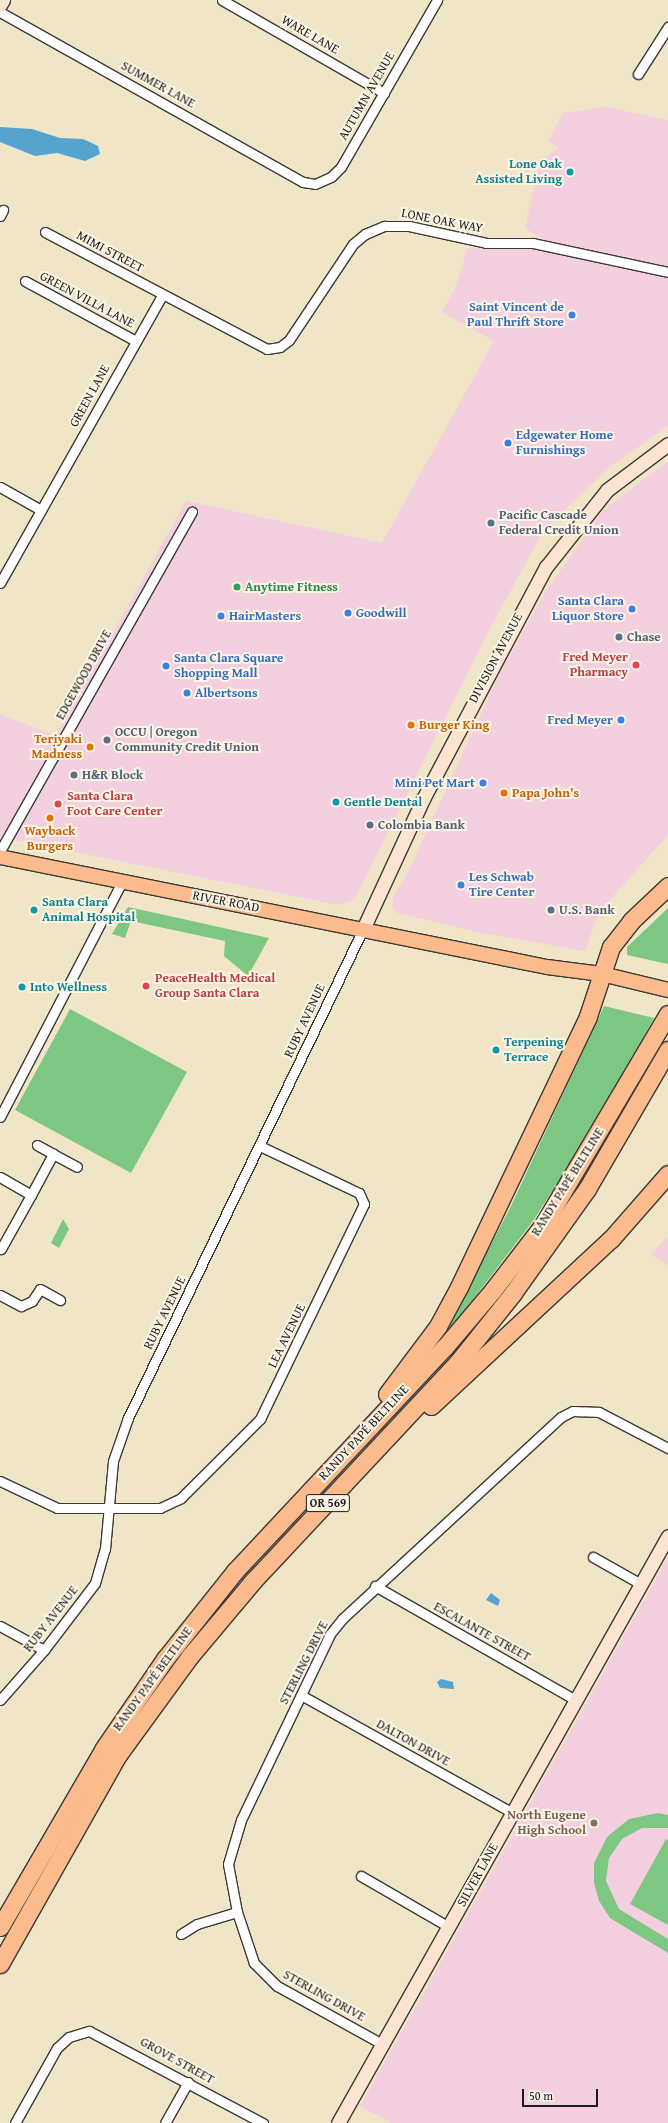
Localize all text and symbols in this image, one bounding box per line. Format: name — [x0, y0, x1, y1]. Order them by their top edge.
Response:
street label: WARE LANE — [278, 12, 342, 58]
street label: AUTUMN AVENUE — [335, 49, 399, 143]
street label: SUMMER LANE — [118, 58, 198, 112]
place label: Lone Oak Assisted Living — [475, 157, 562, 188]
marker: Lone Oak Assisted Living — [565, 167, 575, 177]
street label: LONE OAK WAY — [400, 205, 484, 237]
street label: MIMI STREET — [74, 228, 146, 276]
street label: GREEN VILLA LANE — [37, 268, 137, 332]
place label: Saint Vincent de Paul Thrift Store — [467, 300, 564, 331]
marker: Saint Vincent de Paul Thrift Store — [567, 310, 577, 320]
street label: GREEN LANE — [66, 362, 114, 430]
place label: Edgewater Home Furnishings — [516, 428, 613, 459]
marker: Edgewater Home Furnishings — [503, 438, 513, 448]
place label: Pacific Cascade Federal Credit Union — [499, 508, 619, 539]
marker: Pacific Cascade Federal Credit Union — [486, 518, 496, 528]
place label: Anytime Fitness — [245, 579, 338, 595]
marker: Anytime Fitness — [232, 582, 242, 592]
place label: Santa Clara Liquor Store — [552, 594, 624, 625]
marker: Santa Clara Liquor Store — [627, 604, 637, 614]
place label: Goodwill — [356, 605, 407, 621]
place label: HairMasters — [229, 608, 301, 624]
marker: Goodwill — [343, 608, 353, 618]
street label: DIVISION AVENUE — [466, 610, 526, 706]
marker: HairMasters — [216, 611, 226, 621]
street label: EDGEWOOD DRIVE — [53, 627, 115, 723]
place label: Chase — [627, 629, 661, 645]
marker: Chase — [614, 632, 624, 642]
place label: Fred Meyer Pharmacy — [562, 650, 628, 681]
place label: Santa Clara Square Shopping Mall — [174, 651, 283, 682]
marker: Fred Meyer Pharmacy — [631, 660, 641, 670]
marker: Santa Clara Square Shopping Mall — [161, 661, 171, 671]
place label: Albertsons — [195, 685, 257, 701]
marker: Albertsons — [182, 688, 192, 698]
place label: Fred Meyer — [547, 712, 613, 728]
marker: Fred Meyer — [616, 715, 626, 725]
place label: Burger King — [419, 717, 489, 733]
marker: Burger King — [406, 720, 416, 730]
place label: OCCU | Oregon Community Credit Union — [115, 725, 259, 756]
place label: Teriyaki Madness — [31, 732, 82, 763]
marker: OCCU | Oregon Community Credit Union — [102, 735, 112, 745]
marker: Teriyaki Madness — [85, 742, 95, 752]
place label: H&R Block — [82, 767, 143, 783]
marker: H&R Block — [69, 770, 79, 780]
place label: Mini Pet Mart — [395, 775, 475, 791]
marker: Mini Pet Mart — [478, 778, 488, 788]
place label: Papa John's — [512, 785, 579, 801]
marker: Papa John's — [499, 788, 509, 798]
place label: Santa Clara Foot Care Center — [67, 789, 163, 820]
place label: Gentle Dental — [344, 794, 422, 810]
marker: Gentle Dental — [331, 797, 341, 807]
marker: Santa Clara Foot Care Center — [52, 798, 64, 810]
marker: Wayback Burgers — [45, 813, 55, 823]
place label: Colombia Bank — [378, 817, 465, 833]
marker: Colombia Bank — [365, 820, 375, 830]
place label: Wayback Burgers — [25, 824, 75, 855]
place label: Les Schwab Tire Center — [469, 870, 534, 901]
marker: Les Schwab Tire Center — [456, 880, 466, 890]
street label: RIVER ROAD — [191, 888, 261, 916]
place label: Santa Clara Animal Hospital — [42, 895, 135, 926]
place label: U.S. Bank — [559, 902, 615, 918]
marker: Santa Clara Animal Hospital — [29, 905, 39, 915]
marker: U.S. Bank — [546, 905, 556, 915]
place label: PeaceHealth Medical Group Santa Clara — [155, 971, 275, 1002]
place label: Into Wellness — [30, 979, 107, 995]
marker: PeaceHealth Medical Group Santa Clara — [140, 980, 152, 992]
marker: Into Wellness — [17, 982, 27, 992]
street label: RUBY AVENUE — [281, 982, 329, 1060]
place label: Terpening Terrace — [504, 1035, 564, 1066]
marker: Terpening Terrace — [491, 1045, 501, 1055]
street label: RANDY PAPÉ BELTLINE — [528, 1125, 608, 1239]
street label: RUBY AVENUE — [141, 1274, 189, 1352]
street label: LEA AVENUE — [265, 1301, 309, 1371]
street label: RANDY PAPÉ BELTLINE — [316, 1382, 412, 1484]
road number: OR 569 — [305, 1493, 351, 1513]
street label: RUBY AVENUE — [20, 1583, 82, 1655]
street label: ESCALANTE STREET — [431, 1599, 533, 1665]
street label: STERLING DRIVE — [276, 1619, 332, 1707]
street label: RANDY PAPÉ BELTLINE — [110, 1624, 196, 1734]
street label: DALTON DRIVE — [373, 1716, 453, 1770]
place label: North Eugene High School — [507, 1808, 586, 1839]
marker: North Eugene High School — [589, 1818, 599, 1828]
street label: SILVER LANE — [454, 1840, 502, 1910]
street label: STERLING DRIVE — [280, 1967, 368, 2025]
street label: GROVE STREET — [137, 2034, 217, 2088]
scale bar — [524, 2081, 600, 2107]
text: 50 m — [529, 2087, 553, 2104]

